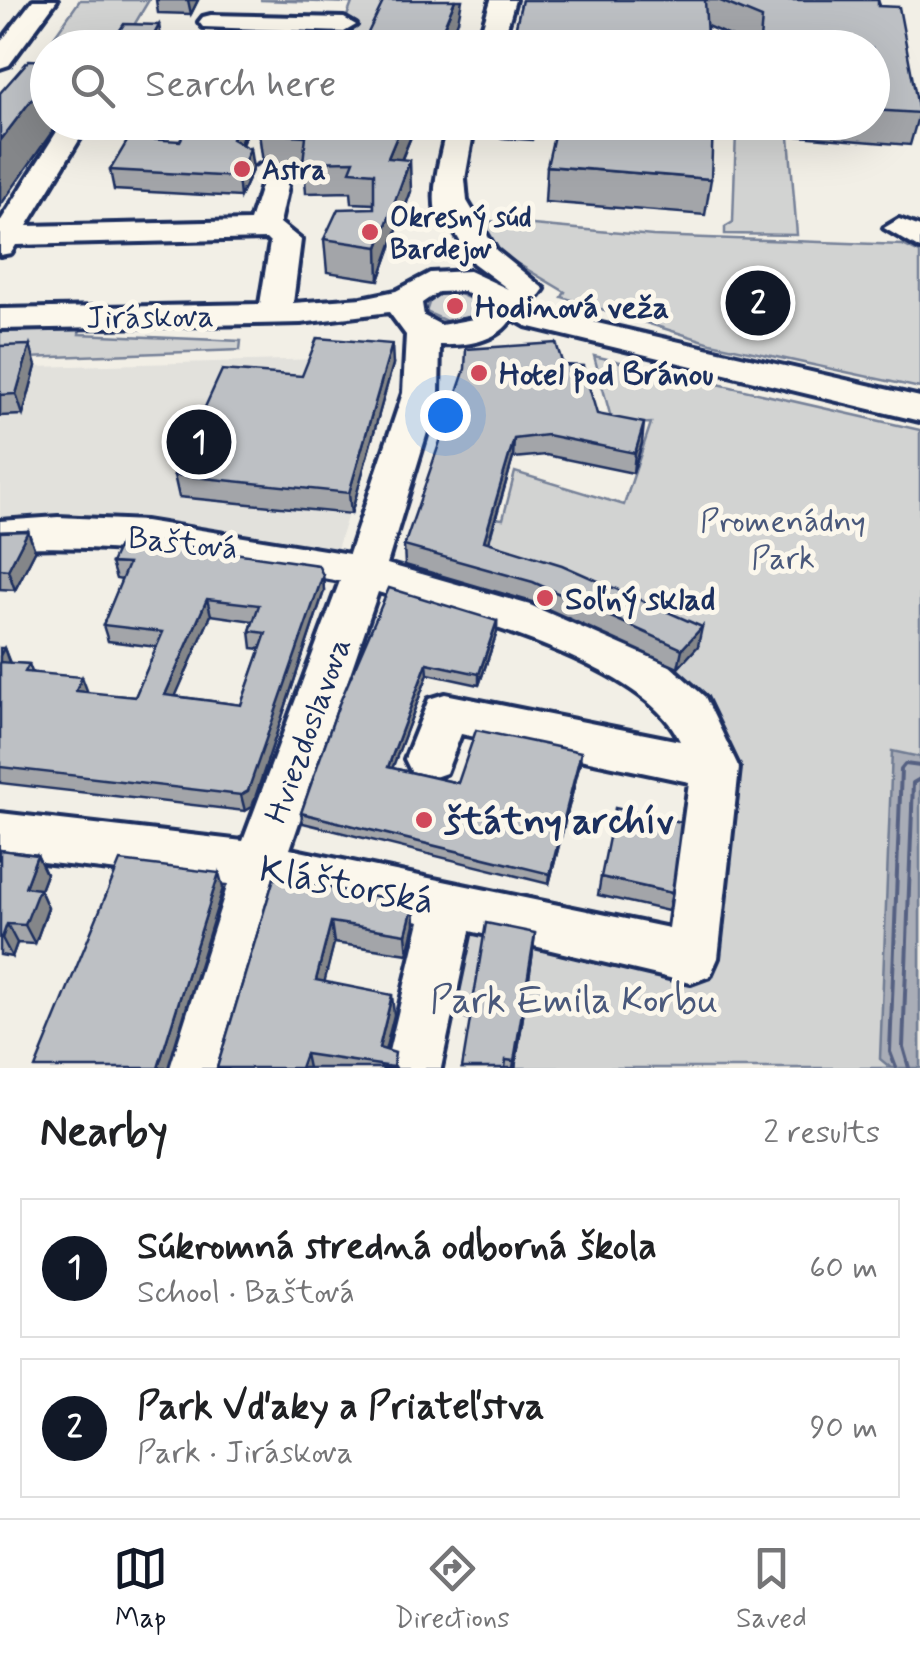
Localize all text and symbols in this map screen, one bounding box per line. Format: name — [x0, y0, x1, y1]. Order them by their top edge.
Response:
search box — [30, 30, 890, 140]
icon: search — [65, 58, 120, 113]
text: Search here — [145, 61, 336, 110]
place label: Astra — [262, 153, 326, 190]
marker: Astra — [231, 158, 253, 180]
place label: Okresný súd Bardejov — [390, 200, 532, 269]
marker: Okresný súd Bardejov — [359, 221, 381, 243]
pin: 2 — [726, 266, 790, 340]
place label: Hodinová veža — [475, 287, 669, 329]
marker: Hodinová veža — [444, 295, 466, 317]
street label: Jiráskova — [86, 296, 214, 340]
place label: Hotel pod Bránou — [499, 354, 714, 396]
marker: Hotel pod Bránou — [468, 362, 490, 384]
your location — [420, 390, 471, 441]
pin: 1 — [166, 404, 232, 480]
park label: Promenádny Park — [700, 501, 866, 580]
street label: Baštová — [126, 517, 240, 571]
place label: Soľný sklad — [565, 579, 715, 621]
marker: Soľný sklad — [534, 587, 556, 609]
street label: Hviezdoslavova — [256, 632, 362, 829]
place label: štátny archív — [443, 798, 674, 847]
marker: štátny archív — [413, 809, 435, 831]
street label: Kláštorská — [255, 846, 438, 927]
park label: Park Emila Korbu — [430, 977, 718, 1026]
text: Nearby — [40, 1106, 168, 1161]
text: 2 results — [763, 1112, 880, 1154]
text: Súkromná stredná odborná škola — [137, 1223, 657, 1272]
text: 1 — [67, 1247, 82, 1289]
text: 60 m — [809, 1247, 878, 1289]
text: School · Baštová — [137, 1272, 355, 1314]
text: Park Vďaky a Priateľstva — [137, 1383, 544, 1432]
text: 2 — [67, 1407, 82, 1449]
text: 90 m — [810, 1407, 878, 1449]
text: Park · Jiráskova — [137, 1432, 353, 1474]
tab: Map — [113, 1541, 168, 1638]
tab: Directions — [395, 1541, 510, 1638]
tab: Saved — [736, 1541, 807, 1638]

